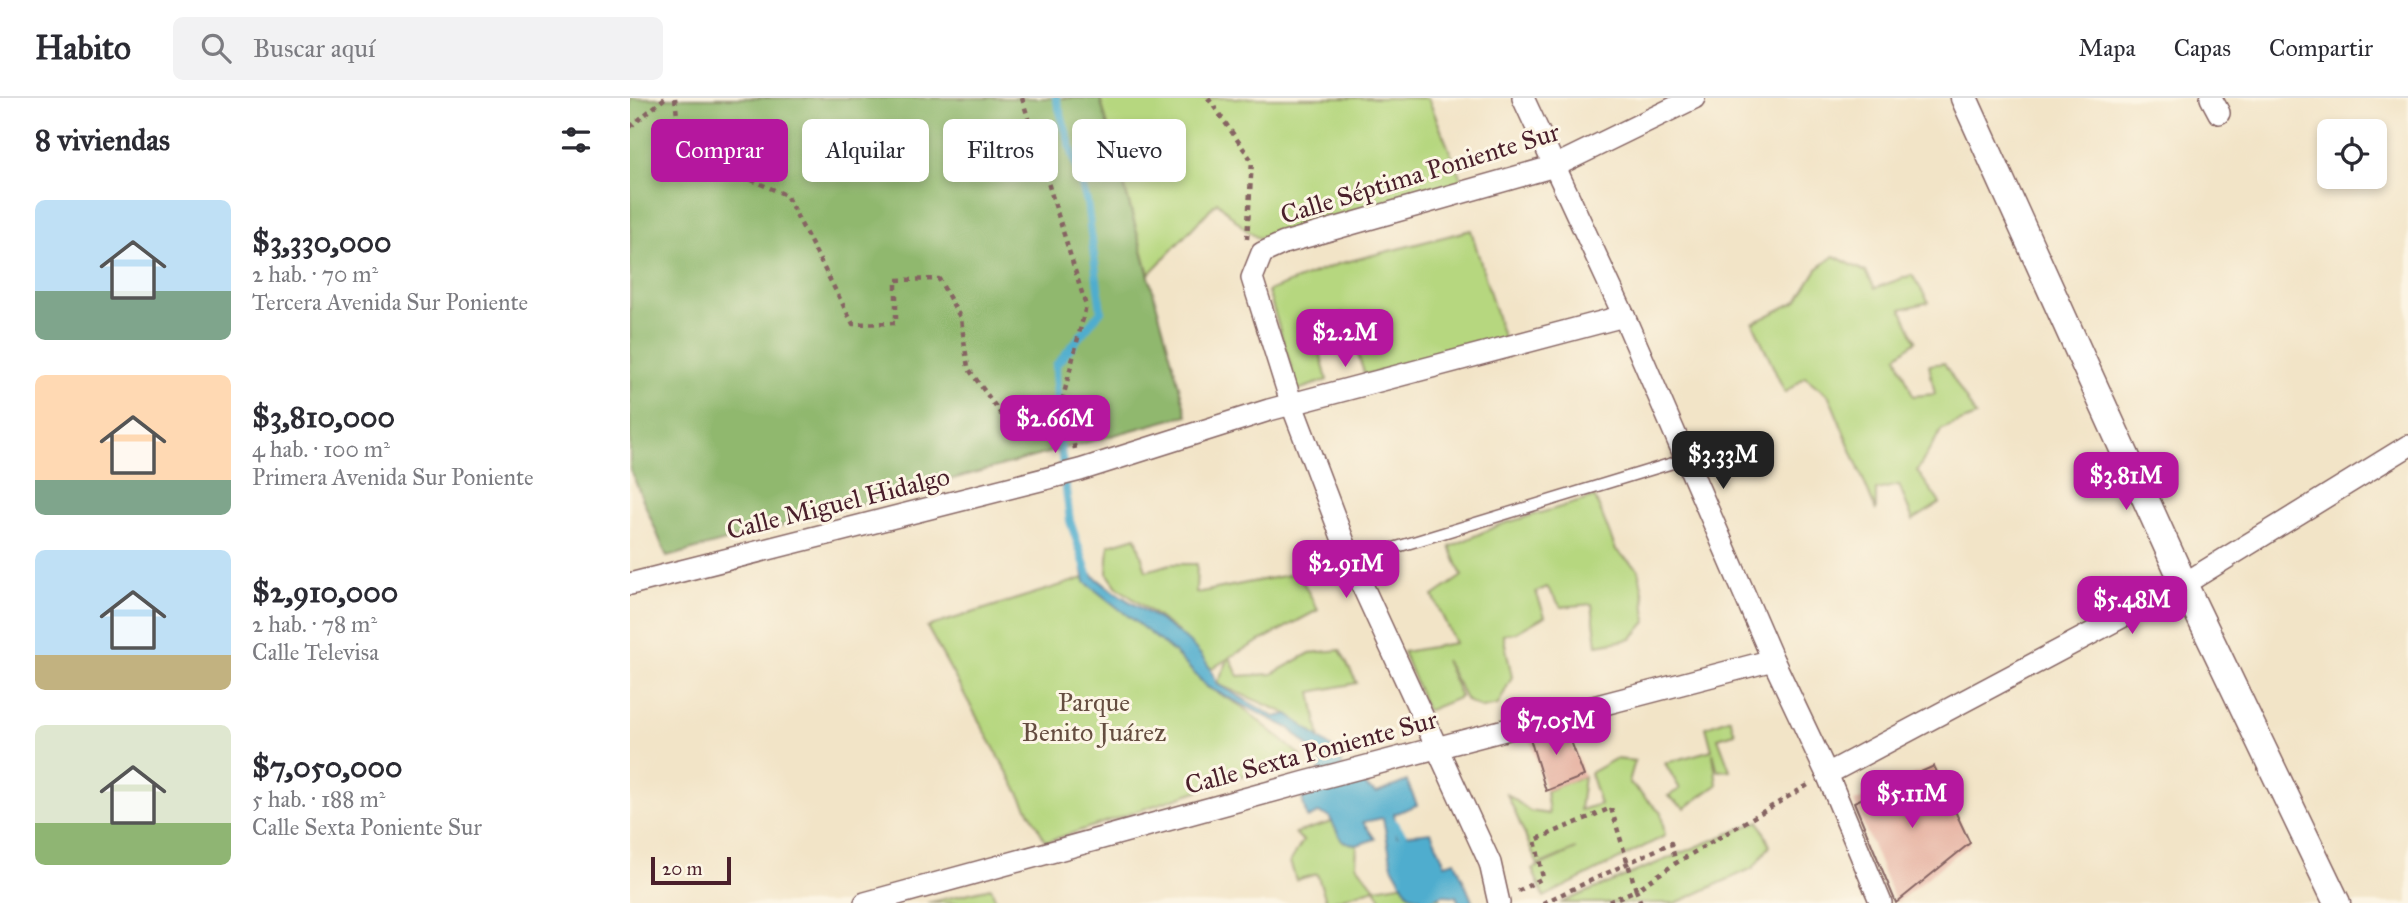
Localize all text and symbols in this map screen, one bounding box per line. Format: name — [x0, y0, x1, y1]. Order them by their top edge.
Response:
search box — [173, 17, 663, 80]
text: Habito — [35, 28, 131, 68]
icon: search — [197, 29, 235, 67]
text: Buscar aquí — [253, 32, 375, 64]
text: Mapa — [2079, 33, 2136, 63]
text: Capas — [2174, 33, 2231, 63]
text: Compartir — [2269, 33, 2373, 63]
street label: Calle Séptima Poniente Sur — [1277, 115, 1564, 231]
chip: Comprar — [651, 119, 788, 182]
chip: Alquilar — [802, 119, 929, 182]
chip: Filtros — [943, 119, 1058, 182]
chip: Nuevo — [1072, 119, 1186, 182]
map controls — [2317, 119, 2387, 189]
button: locate — [2317, 119, 2387, 189]
icon: filters — [557, 121, 595, 159]
text: 8 viviendas — [35, 122, 170, 158]
text: $3,330,000 — [252, 224, 391, 260]
icon: home — [91, 228, 175, 312]
text: 2 hab. · 70 m² — [252, 260, 378, 288]
text: Tercera Avenida Sur Poniente — [252, 288, 528, 316]
pin: $2.2M — [1296, 310, 1394, 369]
text: $2.2M — [1312, 318, 1378, 346]
pin: $2.66M — [998, 396, 1112, 455]
text: $3,810,000 — [252, 399, 395, 435]
icon: home — [91, 403, 175, 487]
text: $2.66M — [1016, 404, 1094, 432]
pin: $3.33M — [1666, 432, 1780, 491]
text: 4 hab. · 100 m² — [252, 435, 390, 463]
text: $3.33M — [1688, 440, 1758, 468]
pin: $3.81M — [2069, 452, 2183, 512]
street label: Calle Miguel Hidalgo — [723, 460, 953, 546]
text: $3.81M — [2090, 461, 2162, 489]
text: Primera Avenida Sur Poniente — [252, 463, 534, 491]
pin: $2.91M — [1289, 540, 1403, 600]
text: $2.91M — [1308, 549, 1384, 577]
text: $2,910,000 — [252, 574, 398, 610]
pin: $5.48M — [2075, 576, 2189, 636]
icon: home — [91, 578, 175, 662]
text: $5.48M — [2093, 585, 2171, 613]
text: 2 hab. · 78 m² — [252, 610, 377, 638]
text: Calle Televisa — [252, 638, 379, 666]
park label: Parque Benito Juárez — [1022, 686, 1166, 748]
pin: $7.05M — [1499, 698, 1613, 757]
street label: Calle Sexta Poniente Sur — [1181, 703, 1441, 801]
text: $7.05M — [1517, 706, 1595, 734]
text: $7,050,000 — [252, 749, 402, 785]
icon: home — [91, 753, 175, 837]
pin: $5.11M — [1855, 770, 1969, 830]
text: $5.11M — [1877, 779, 1947, 807]
text: 5 hab. · 188 m² — [252, 785, 386, 813]
text: Calle Sexta Poniente Sur — [252, 813, 482, 841]
scale bar — [651, 854, 732, 886]
text: 20 m — [662, 857, 703, 880]

